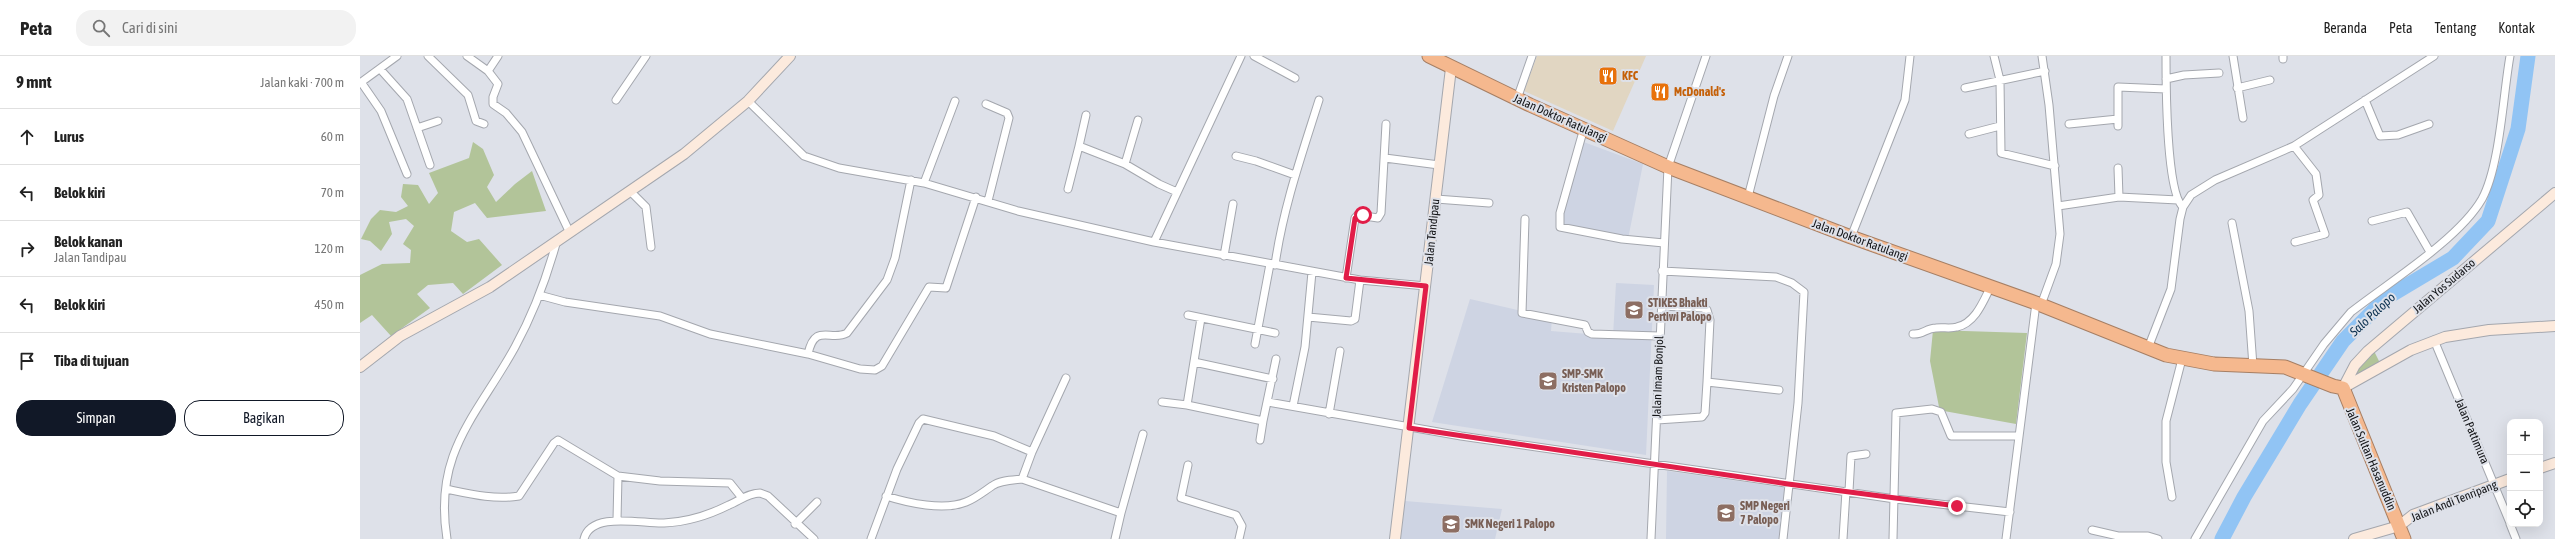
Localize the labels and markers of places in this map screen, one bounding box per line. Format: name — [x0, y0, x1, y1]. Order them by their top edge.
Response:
restaurant icon: KFC — [1597, 65, 1619, 87]
place label: KFC — [1622, 69, 1639, 83]
restaurant icon: McDonald's — [1649, 81, 1671, 103]
place label: McDonald's — [1674, 85, 1726, 99]
place label: STIKES Bhakti Pertiwi Palopo — [1648, 296, 1712, 324]
school or university icon: STIKES Bhakti Pertiwi Palopo — [1623, 299, 1645, 321]
place label: SMP-SMK Kristen Palopo — [1562, 367, 1626, 395]
school or university icon: SMP-SMK Kristen Palopo — [1537, 370, 1559, 392]
place label: SMP Negeri 7 Palopo — [1740, 499, 1790, 527]
school or university icon: SMP Negeri 7 Palopo — [1715, 502, 1737, 524]
school or university icon: SMK Negeri 1 Palopo — [1440, 513, 1462, 535]
place label: SMK Negeri 1 Palopo — [1465, 517, 1555, 531]

